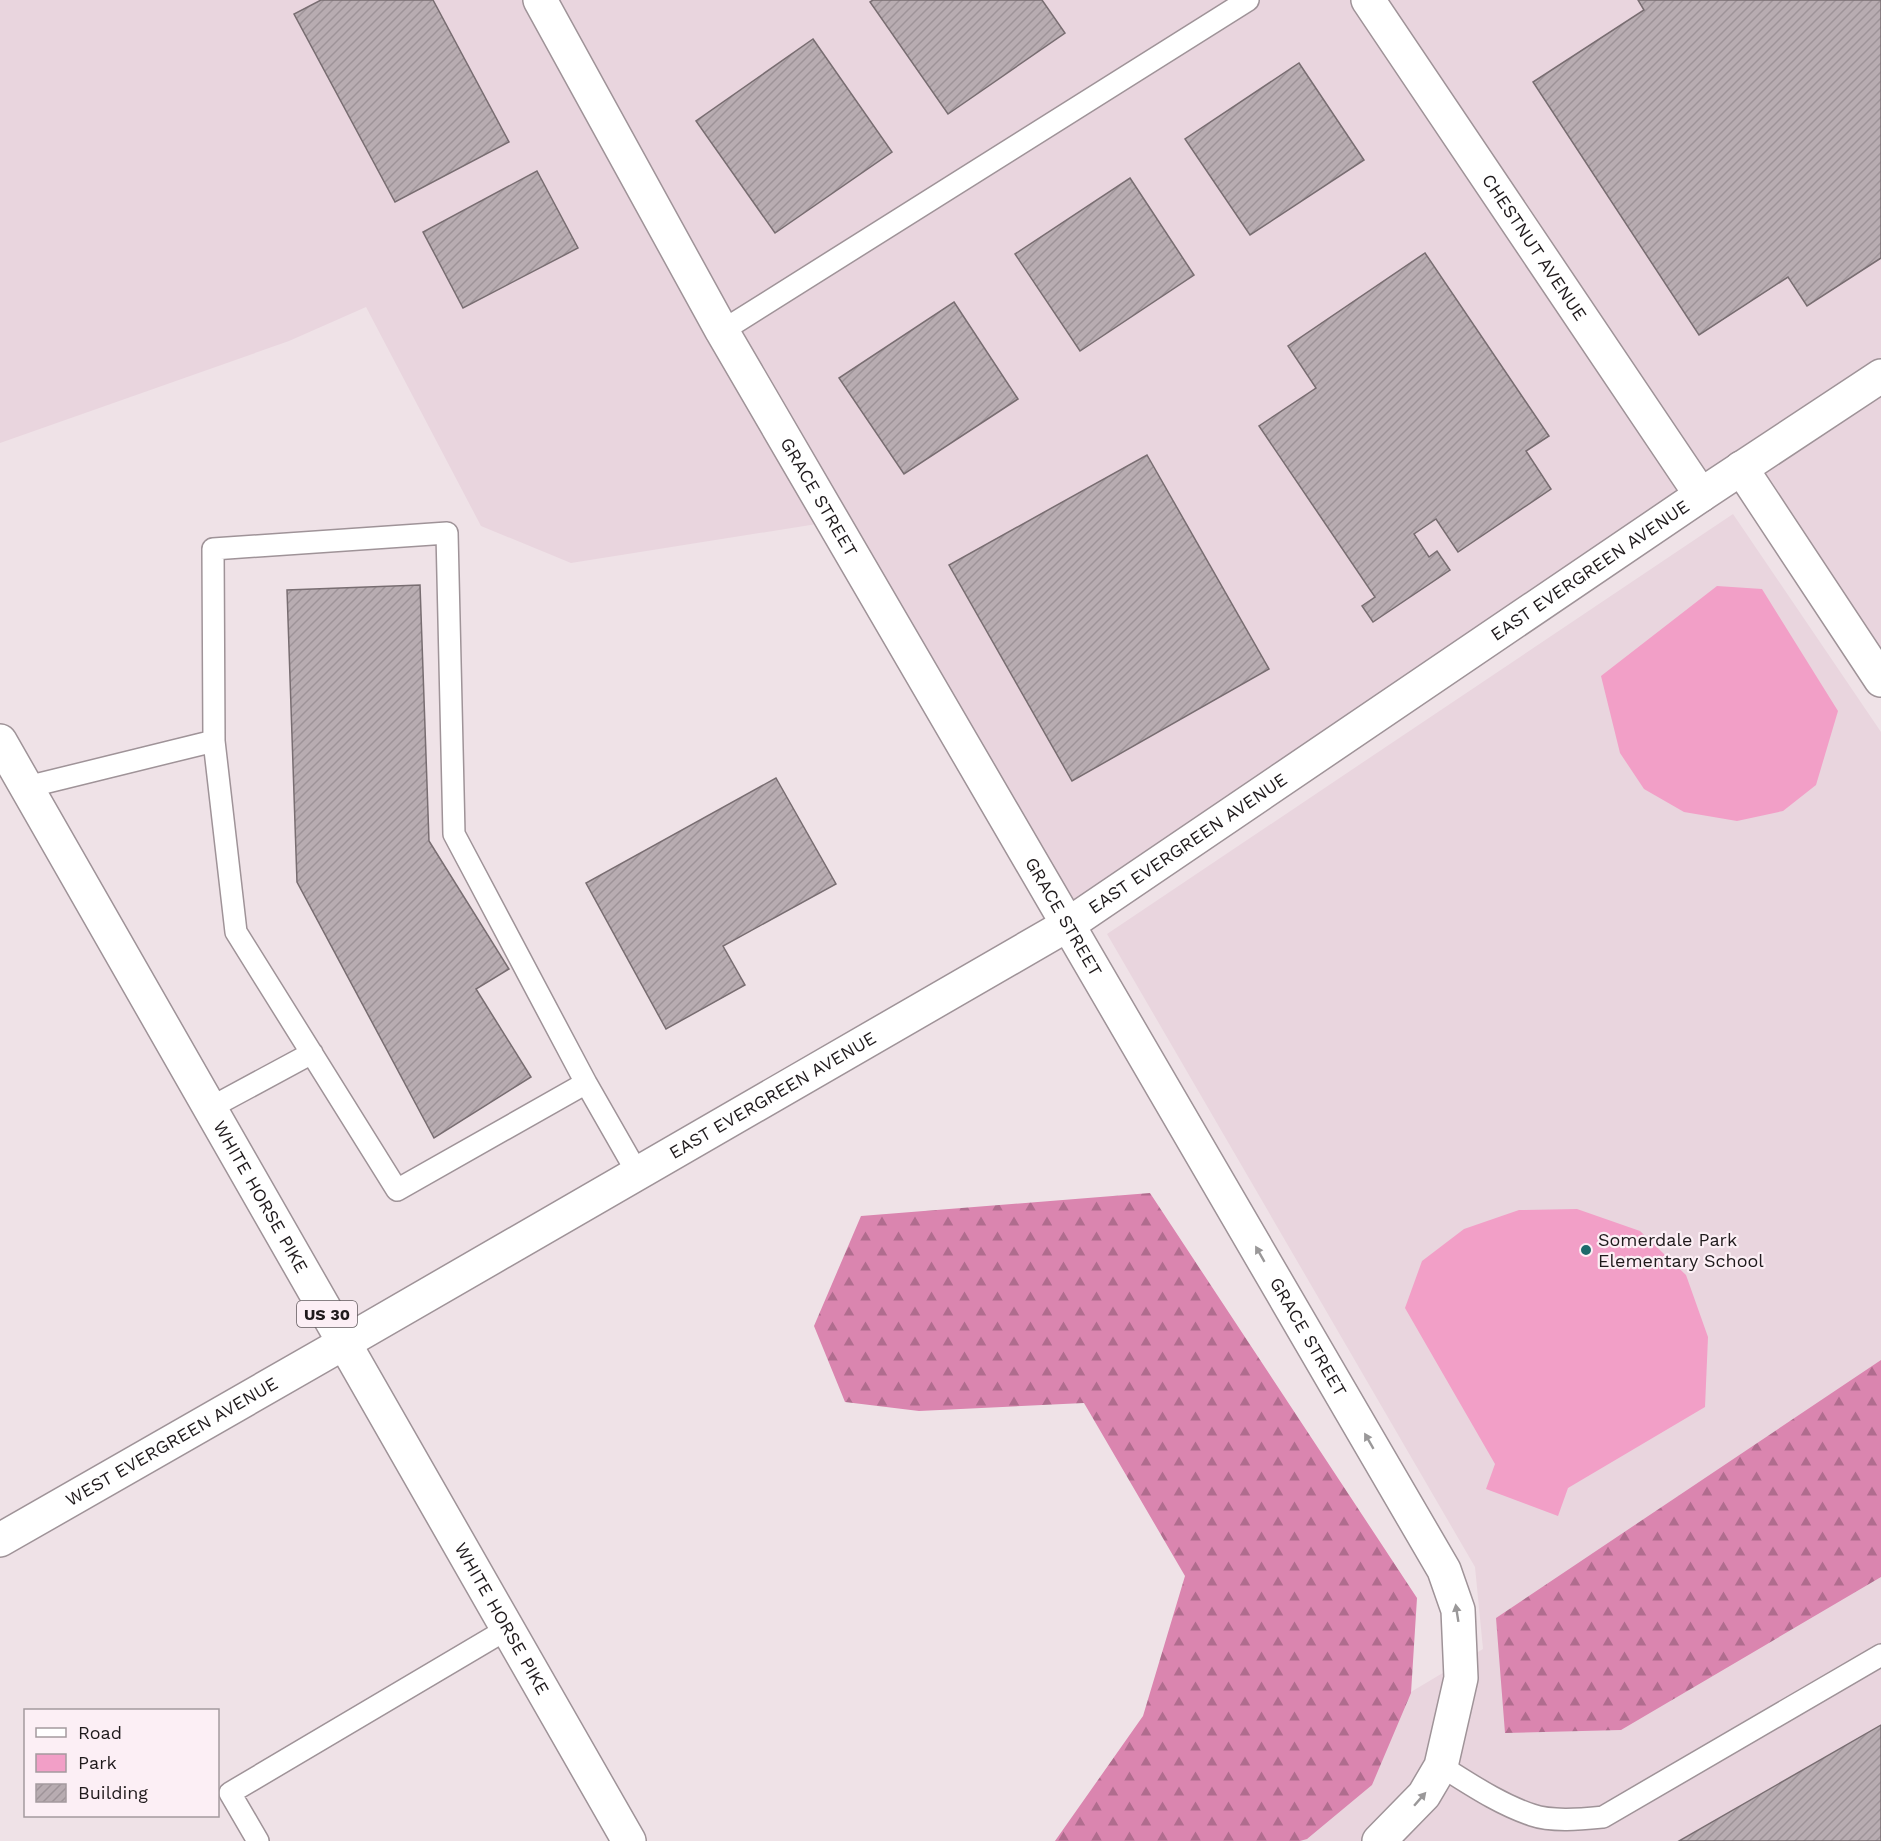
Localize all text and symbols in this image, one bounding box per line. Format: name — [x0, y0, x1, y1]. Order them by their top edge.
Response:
street label: CHESTNUT AVENUE — [1478, 170, 1592, 324]
street label: GRACE STREET — [776, 434, 862, 560]
street label: EAST EVERGREEN AVENUE — [1486, 495, 1693, 645]
street label: EAST EVERGREEN AVENUE — [1084, 768, 1291, 918]
street label: GRACE STREET — [1021, 854, 1107, 980]
street label: EAST EVERGREEN AVENUE — [665, 1027, 879, 1163]
street label: WHITE HORSE PIKE — [209, 1117, 313, 1276]
place label: Somerdale Park Elementary School — [1598, 1229, 1764, 1271]
marker: Somerdale Park Elementary School — [1579, 1243, 1593, 1257]
one-way arrow — [1255, 1245, 1265, 1262]
street label: GRACE STREET — [1266, 1273, 1352, 1400]
road number: US 30 — [297, 1301, 357, 1327]
street label: WEST EVERGREEN AVENUE — [62, 1372, 281, 1510]
one-way arrow — [1363, 1433, 1374, 1449]
street label: WHITE HORSE PIKE — [451, 1539, 554, 1698]
one-way arrow — [1453, 1603, 1462, 1622]
legend — [24, 1709, 219, 1817]
text: Road — [78, 1722, 122, 1743]
text: Park — [78, 1752, 117, 1773]
text: Building — [78, 1782, 148, 1803]
one-way arrow — [1413, 1791, 1426, 1807]

